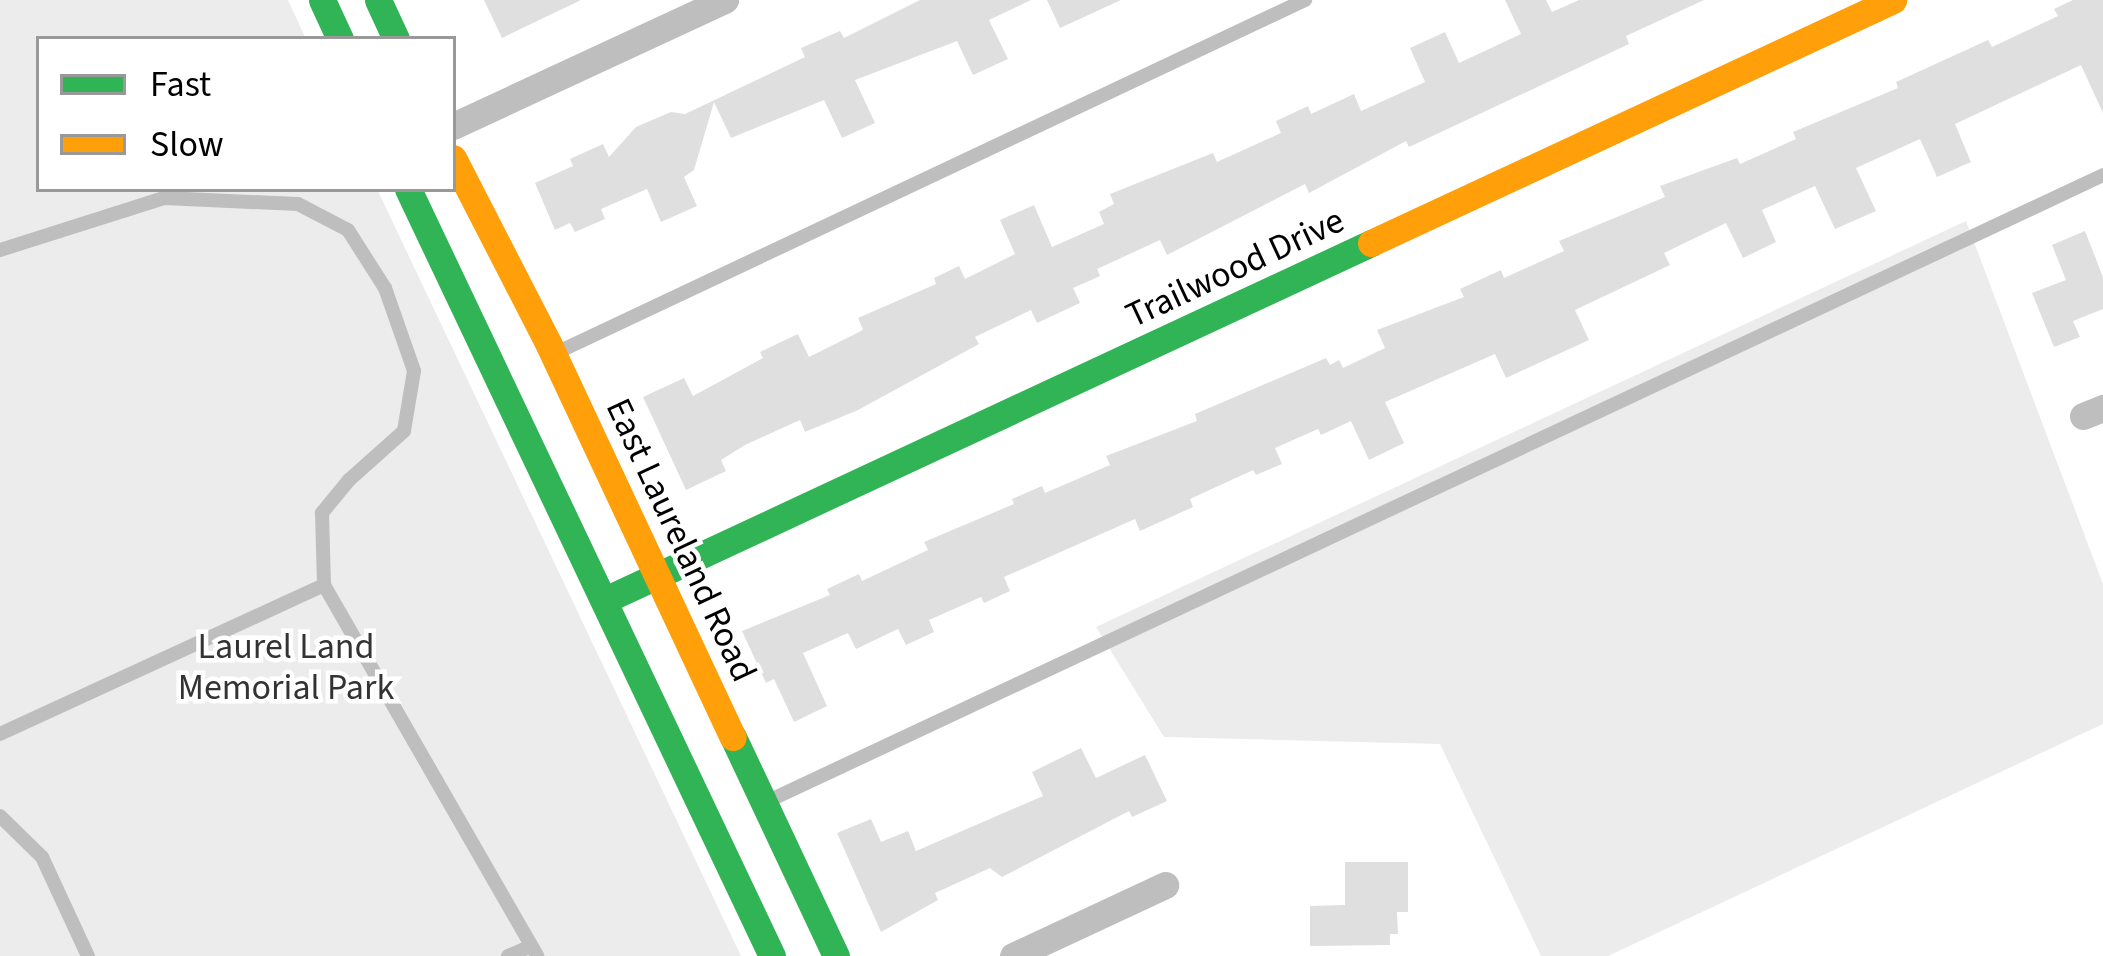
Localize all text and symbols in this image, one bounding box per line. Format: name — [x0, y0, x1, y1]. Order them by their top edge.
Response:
legend — [36, 36, 456, 192]
text: Fast — [150, 59, 211, 110]
text: Slow — [150, 119, 224, 170]
street label: Trailwood Drive — [1119, 199, 1351, 337]
street label: East Laureland Road — [596, 392, 766, 688]
park label: Laurel Land Memorial Park — [178, 624, 394, 709]

